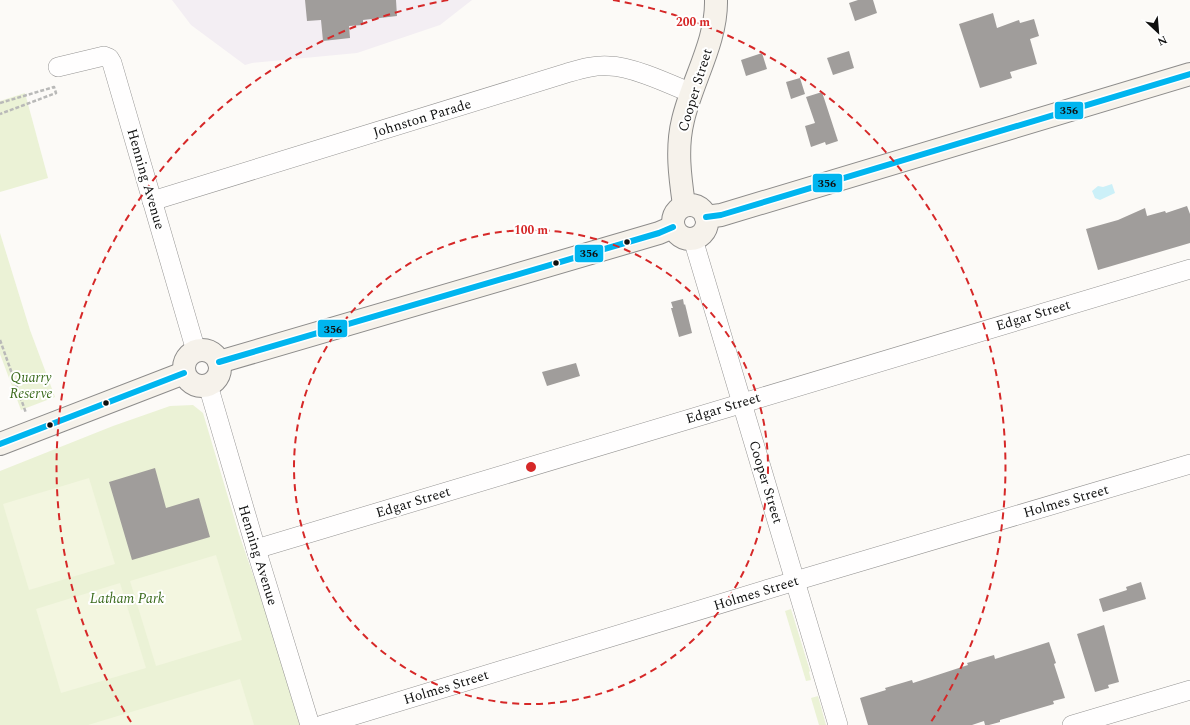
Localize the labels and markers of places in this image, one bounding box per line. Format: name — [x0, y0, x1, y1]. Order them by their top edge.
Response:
unlabelled marker — [622, 237, 632, 247]
unlabelled marker — [551, 258, 561, 268]
unlabelled marker — [101, 398, 111, 408]
unlabelled marker — [45, 420, 55, 430]
centre of rings — [524, 460, 538, 474]

